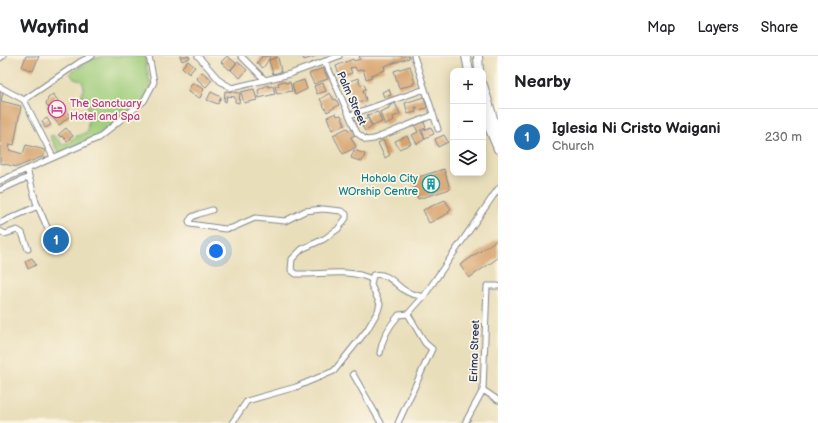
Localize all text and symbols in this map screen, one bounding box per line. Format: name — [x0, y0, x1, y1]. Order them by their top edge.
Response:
text: Wayfind — [20, 16, 89, 39]
text: Map — [647, 19, 675, 36]
text: Layers — [697, 19, 739, 36]
text: Share — [761, 19, 798, 36]
map controls — [450, 68, 486, 176]
button: + — [450, 68, 486, 104]
street label: Palm Street — [334, 69, 369, 128]
text: Nearby — [514, 72, 571, 92]
place label: The Sanctuary Hotel and Spa — [70, 97, 142, 123]
hotel icon: The Sanctuary Hotel and Spa — [47, 99, 67, 119]
button: − — [450, 104, 486, 140]
text: Iglesia Ni Cristo Waigani — [552, 119, 720, 138]
text: 1 — [524, 129, 530, 145]
text: 230 m — [765, 129, 802, 145]
text: Church — [552, 138, 594, 154]
button: layers — [450, 140, 486, 176]
place label: Hohola City WOrship Centre — [338, 172, 418, 198]
building icon: Hohola City WOrship Centre — [421, 174, 441, 194]
pin: 1 — [43, 225, 69, 255]
your location — [206, 241, 226, 261]
street label: Erima Street — [467, 319, 482, 382]

